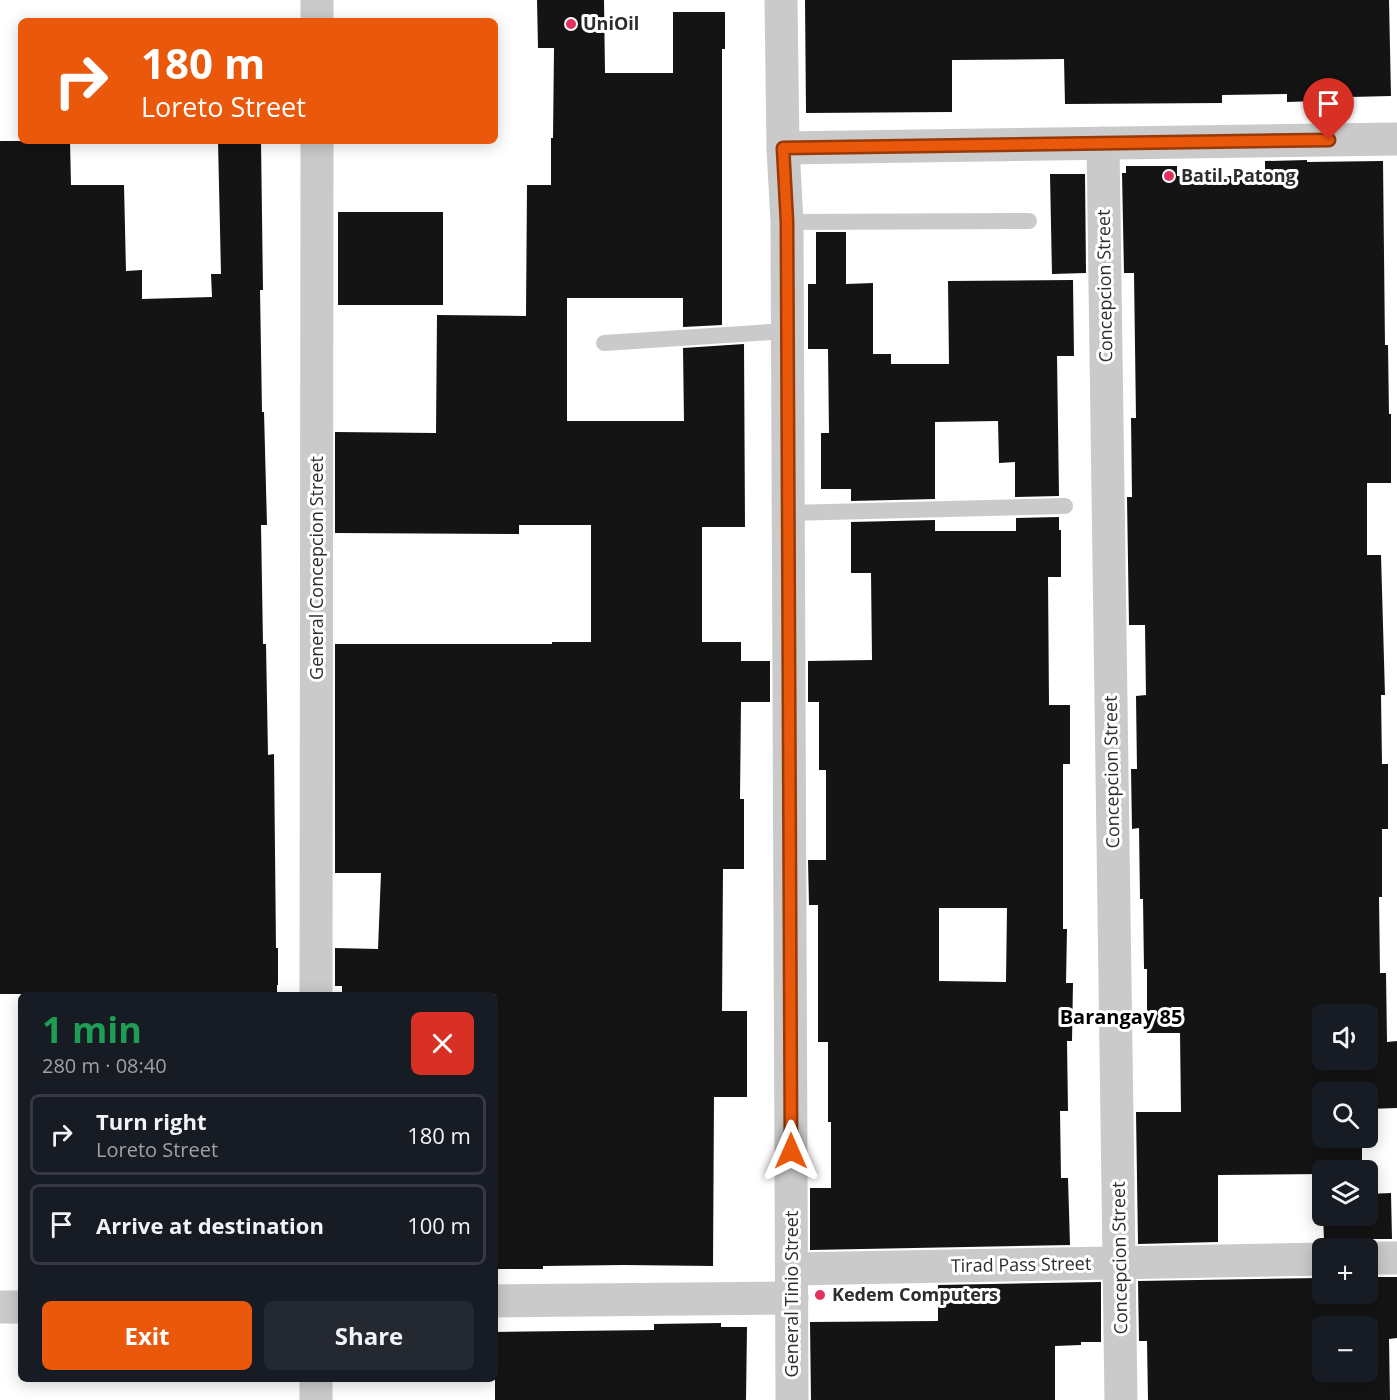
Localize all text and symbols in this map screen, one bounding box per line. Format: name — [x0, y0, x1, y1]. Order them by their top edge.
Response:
place label: UniOil — [583, 11, 639, 35]
marker: UniOil — [564, 17, 578, 31]
text: 180 m — [141, 34, 265, 91]
icon: right — [42, 42, 120, 120]
pin — [1303, 78, 1354, 140]
icon: arrive — [1312, 87, 1345, 120]
text: Loreto Street — [141, 88, 306, 125]
place label: Batil. Patong — [1181, 163, 1296, 187]
marker: Batil. Patong — [1162, 169, 1176, 183]
street label: Concepcion Street — [1091, 209, 1117, 363]
street label: General Concepcion Street — [304, 456, 328, 680]
street label: Concepcion Street — [1098, 695, 1124, 849]
district label: Barangay 85 — [1060, 1003, 1182, 1030]
map controls — [1312, 1004, 1378, 1382]
button: sound — [1312, 1004, 1378, 1070]
text: 1 min — [42, 1005, 142, 1054]
button: close — [411, 1012, 474, 1075]
text: 280 m · 08:40 — [42, 1052, 167, 1079]
button: search — [1312, 1082, 1378, 1148]
text: Turn right — [96, 1106, 207, 1136]
icon: right — [45, 1118, 78, 1151]
position arrow — [759, 1119, 823, 1183]
text: 180 m — [407, 1120, 471, 1150]
text: Loreto Street — [96, 1136, 218, 1163]
button: layers — [1312, 1160, 1378, 1226]
street label: Concepcion Street — [1106, 1181, 1132, 1335]
icon: arrive — [45, 1208, 78, 1241]
text: Arrive at destination — [96, 1210, 324, 1240]
text: 100 m — [407, 1210, 471, 1240]
street label: General Tinio Street — [779, 1211, 803, 1377]
button: + — [1312, 1238, 1378, 1304]
street label: Tirad Pass Street — [951, 1251, 1091, 1277]
place label: Kedem Computers — [832, 1282, 998, 1306]
marker: Kedem Computers — [813, 1288, 827, 1302]
button: Exit — [42, 1301, 252, 1370]
button: Share — [264, 1301, 474, 1370]
button: − — [1312, 1316, 1378, 1382]

